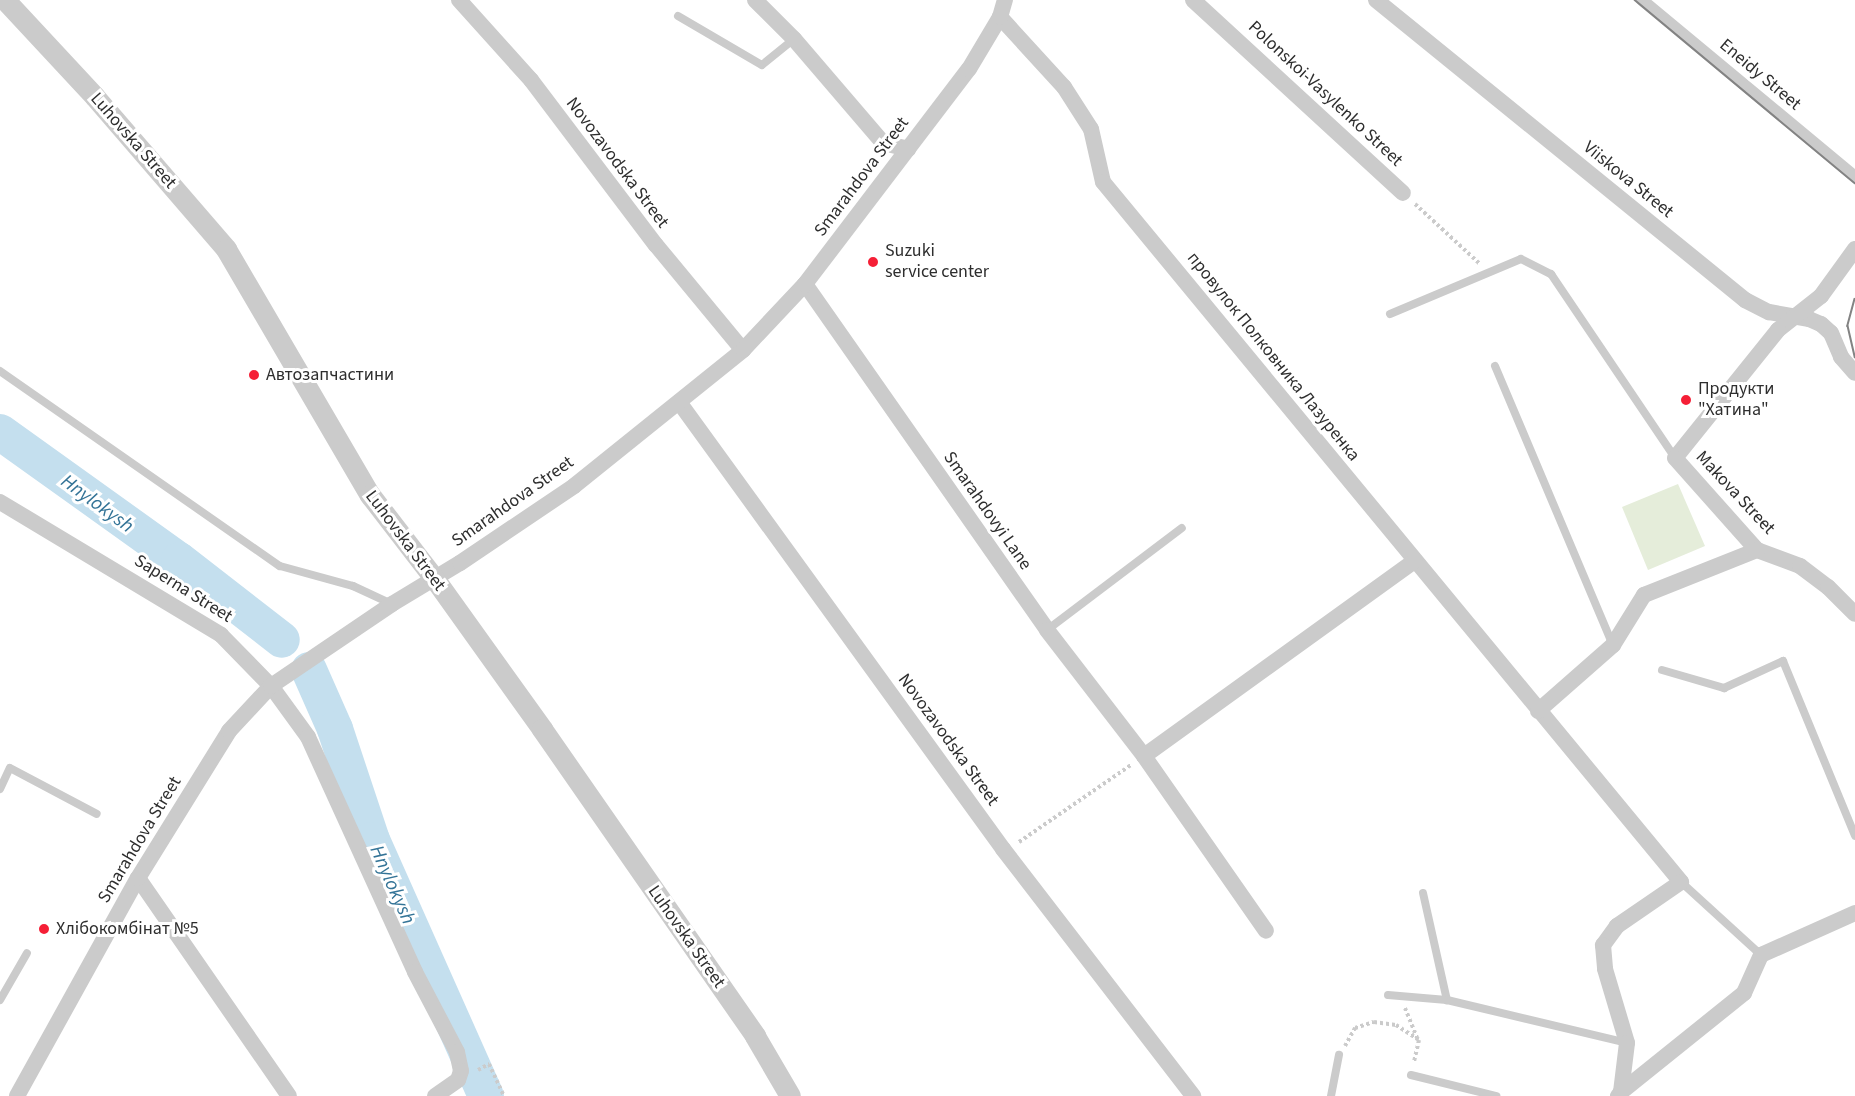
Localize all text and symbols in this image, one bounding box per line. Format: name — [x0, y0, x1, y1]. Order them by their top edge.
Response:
street label: Polonskoi-Vasylenko Street — [1243, 17, 1407, 171]
street label: Eneidy Street — [1715, 35, 1805, 115]
street label: Luhovska Street — [85, 89, 181, 193]
street label: Novozavodska Street — [561, 94, 673, 232]
street label: Smarahdova Street — [810, 113, 914, 241]
street label: Viiskova Street — [1579, 137, 1677, 223]
place label: Suzuki service center — [885, 241, 989, 284]
street label: провулок Полковника Лазуренка — [1182, 248, 1364, 466]
marker: Suzuki service center — [866, 255, 880, 269]
place label: Автозапчастини — [266, 364, 394, 386]
marker: Автозапчастини — [247, 368, 261, 382]
place label: Продукти "Хатина" — [1698, 379, 1774, 422]
marker: Продукти "Хатина" — [1679, 393, 1693, 407]
street label: Makova Street — [1691, 447, 1779, 539]
street label: Smarahdovyi Lane — [938, 448, 1036, 574]
street label: Smarahdova Street — [448, 452, 578, 552]
water label: Hnylokysh — [56, 470, 138, 538]
street label: Luhovska Street — [360, 486, 450, 596]
street label: Saperna Street — [130, 550, 236, 628]
street label: Novozavodska Street — [893, 670, 1003, 810]
street label: Smarahdova Street — [94, 773, 186, 907]
water label: Hnylokysh — [364, 842, 420, 928]
street label: Luhovska Street — [643, 882, 729, 992]
place label: Хлібокомбінат №5 — [56, 918, 199, 940]
marker: Хлібокомбінат №5 — [37, 922, 51, 936]

